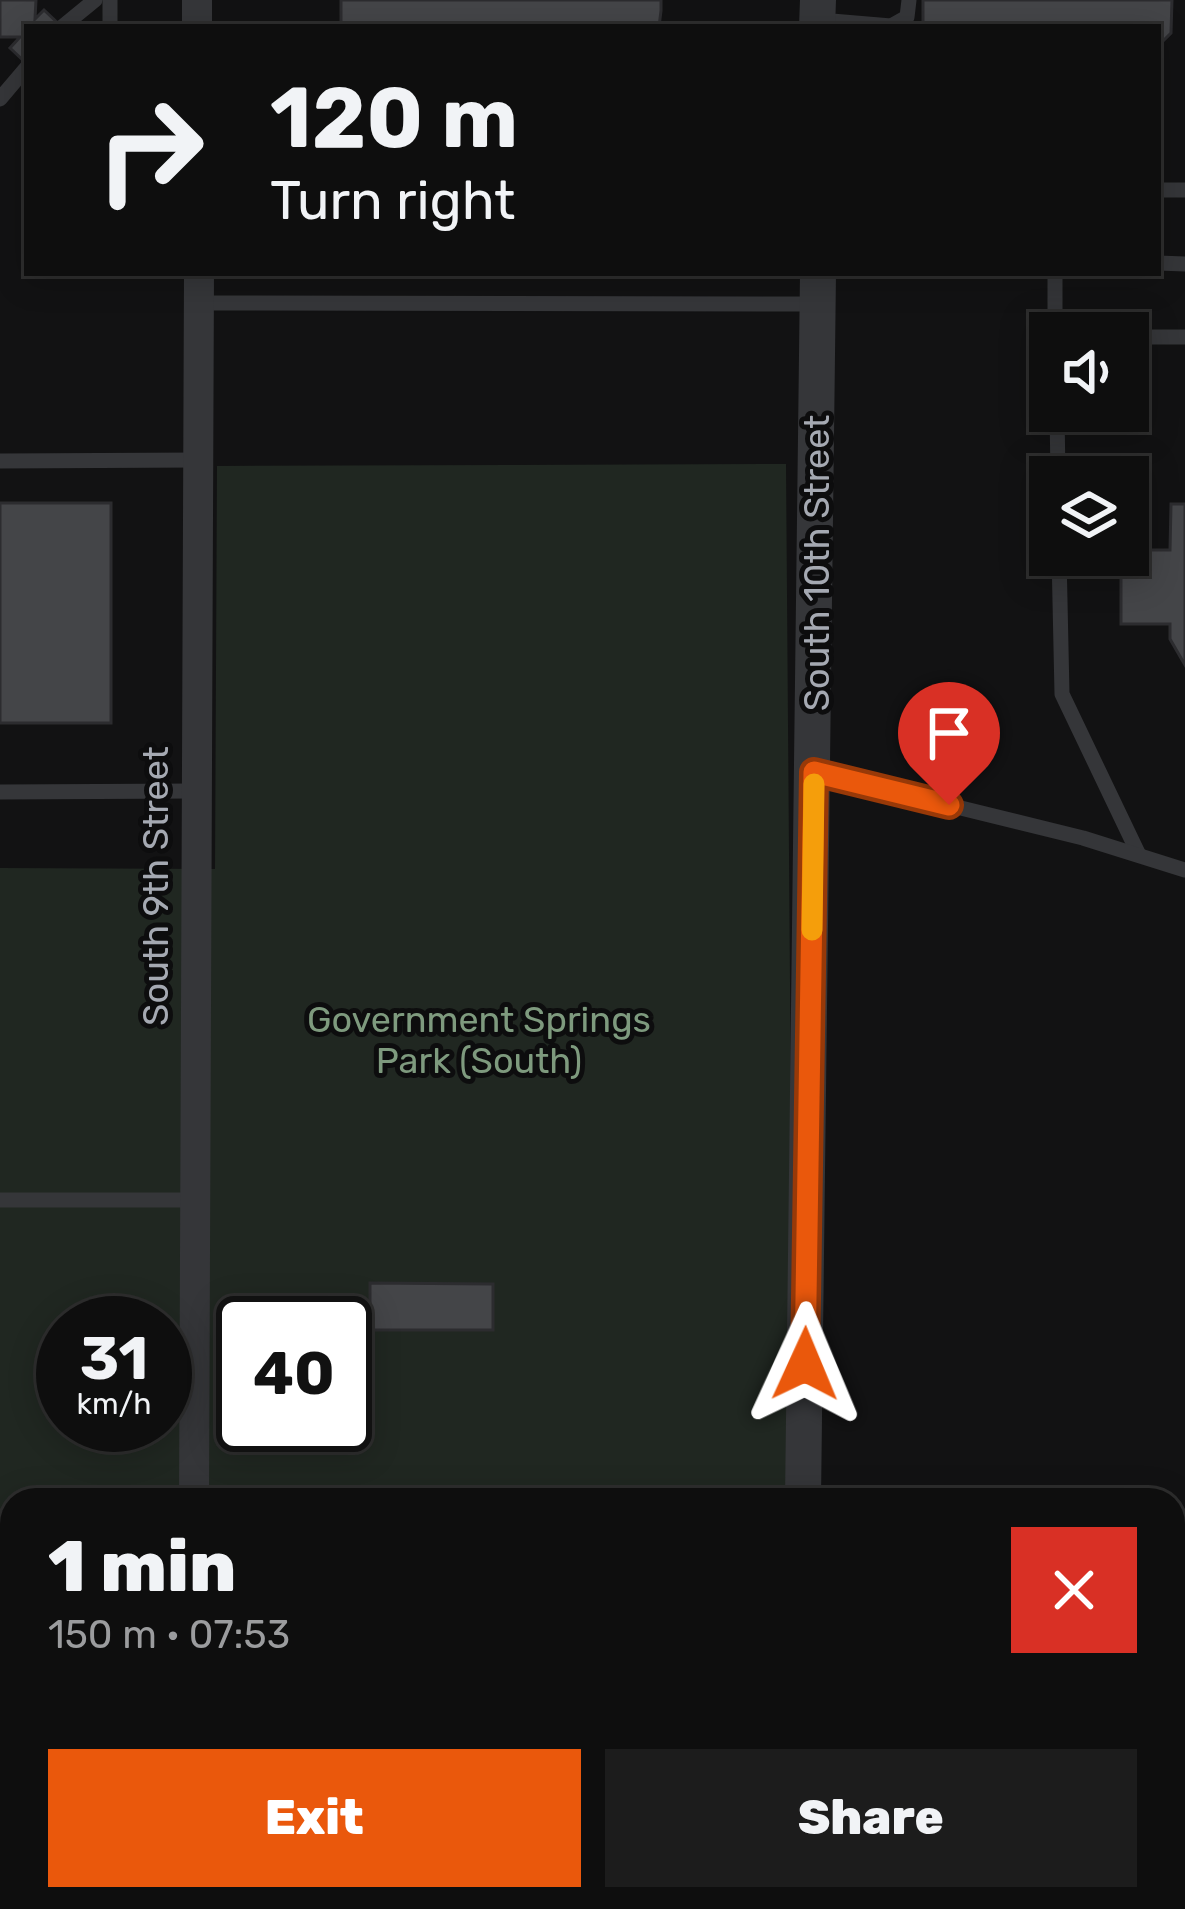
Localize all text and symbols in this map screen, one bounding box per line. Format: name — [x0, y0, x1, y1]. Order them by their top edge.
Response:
text: 120 m — [270, 68, 518, 168]
icon: right — [72, 72, 228, 228]
text: Turn right — [270, 169, 515, 233]
map controls — [1029, 312, 1149, 576]
button: sound — [1029, 312, 1149, 432]
street label: South 10th Street — [795, 415, 838, 711]
button: layers — [1029, 456, 1149, 576]
pin — [898, 682, 1000, 805]
icon: arrive — [916, 700, 982, 766]
street label: South 9th Street — [134, 746, 177, 1026]
park label: Government Springs Park (South) — [307, 998, 651, 1082]
speed limit sign: 40 — [216, 1296, 372, 1452]
position arrow — [742, 1301, 868, 1427]
text: 31 — [80, 1323, 148, 1394]
text: km/h — [77, 1386, 151, 1422]
text: 1 min — [48, 1524, 236, 1609]
button: close — [1011, 1527, 1137, 1653]
text: 150 m · 07:53 — [48, 1612, 290, 1658]
button: Exit — [48, 1749, 581, 1887]
button: Share — [605, 1749, 1137, 1887]

